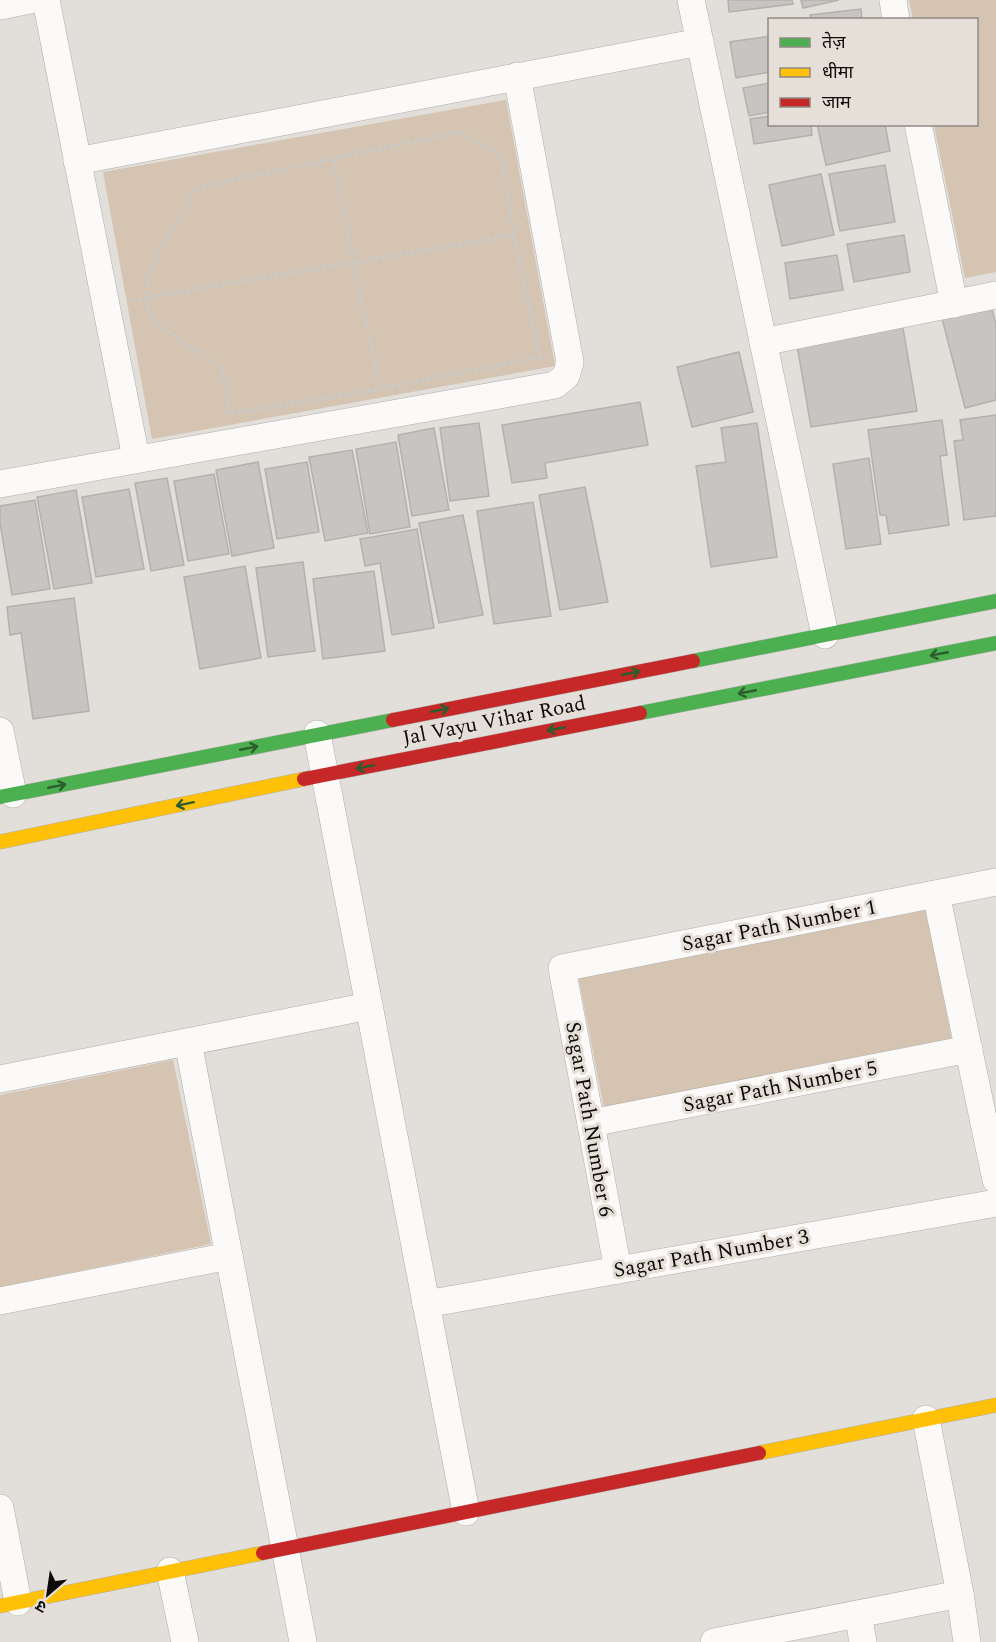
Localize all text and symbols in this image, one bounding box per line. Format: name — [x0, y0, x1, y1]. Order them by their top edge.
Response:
legend — [768, 18, 978, 126]
text: तेज़ — [822, 29, 846, 56]
text: धीमा — [822, 59, 853, 86]
text: जाम — [822, 89, 852, 116]
one-way arrow — [929, 649, 949, 660]
one-way arrow — [621, 667, 641, 678]
street label: Jal Vayu Vihar Road — [400, 687, 589, 754]
one-way arrow — [738, 687, 758, 698]
one-way arrow — [430, 704, 449, 715]
one-way arrow — [547, 724, 566, 735]
one-way arrow — [238, 742, 258, 753]
one-way arrow — [355, 762, 375, 773]
one-way arrow — [47, 780, 67, 791]
one-way arrow — [176, 798, 195, 810]
street label: Sagar Path Number 1 — [679, 891, 879, 961]
street label: Sagar Path Number 6 — [556, 1019, 622, 1219]
street label: Sagar Path Number 5 — [680, 1052, 880, 1122]
street label: Sagar Path Number 3 — [611, 1221, 812, 1287]
north arrow — [18, 1564, 78, 1624]
text: उ — [31, 1593, 51, 1619]

